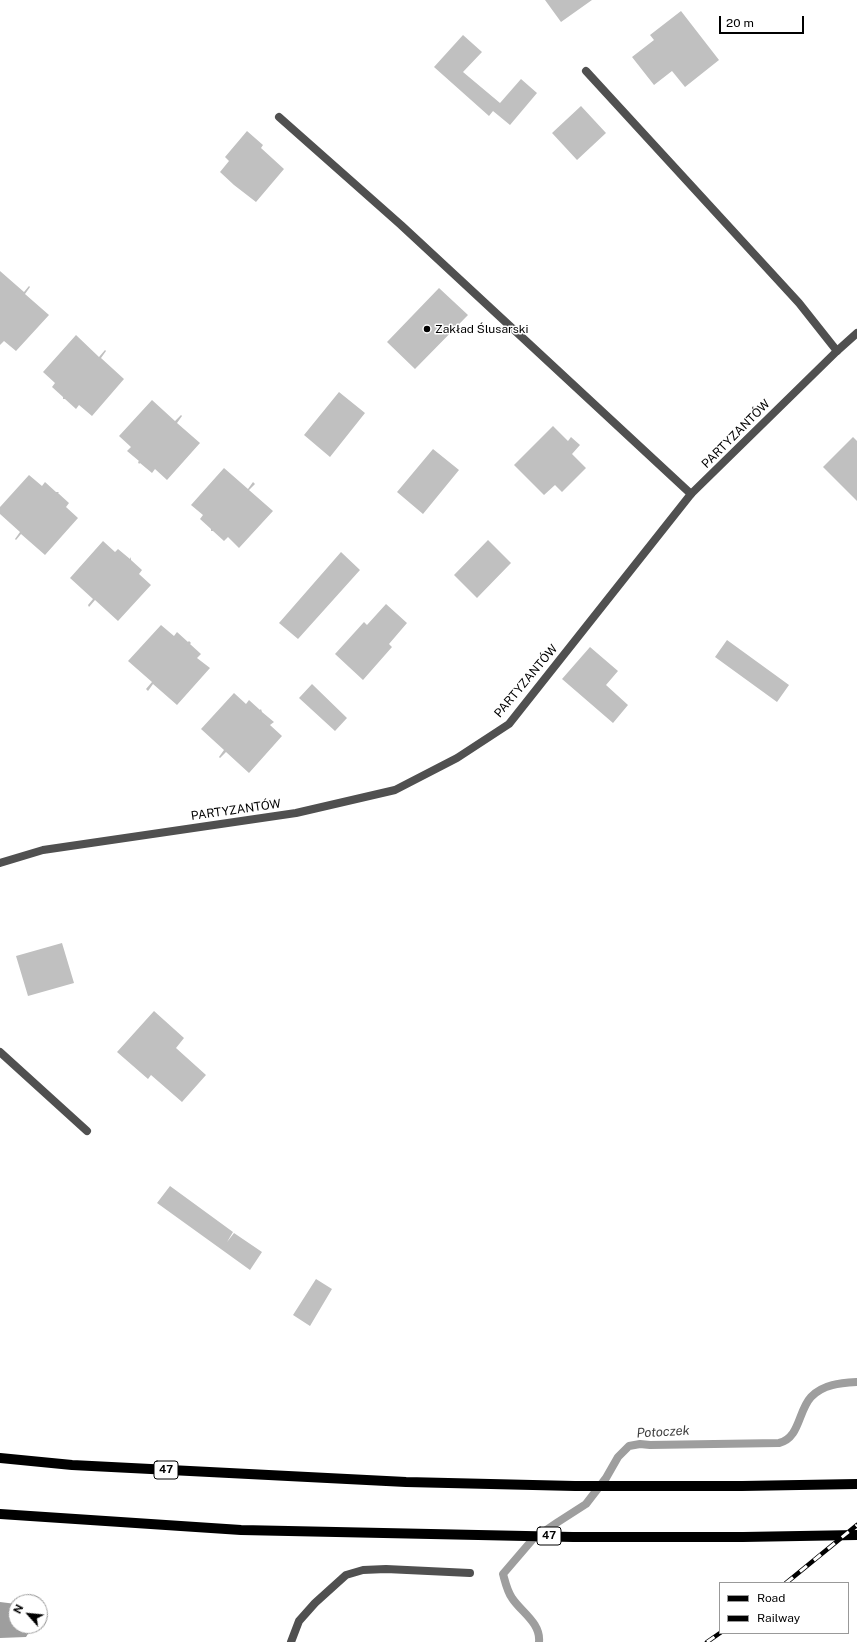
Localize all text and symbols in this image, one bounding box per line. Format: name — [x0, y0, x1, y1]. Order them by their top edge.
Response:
scale bar — [721, 8, 806, 34]
text: 20 m — [726, 16, 754, 30]
place label: Zakład Ślusarski — [435, 322, 528, 336]
marker: Zakład Ślusarski — [422, 324, 432, 334]
street label: PARTYZANTÓW — [699, 397, 773, 471]
street label: PARTYZANTÓW — [491, 642, 561, 720]
street label: PARTYZANTÓW — [190, 797, 282, 823]
water label: Potoczek — [636, 1423, 690, 1441]
road number: 47 — [154, 1461, 178, 1479]
road number: 47 — [537, 1527, 561, 1545]
legend — [719, 1582, 849, 1634]
text: Road — [757, 1591, 785, 1605]
north arrow — [8, 1594, 48, 1634]
text: N — [11, 1602, 25, 1616]
text: Railway — [757, 1611, 800, 1625]

